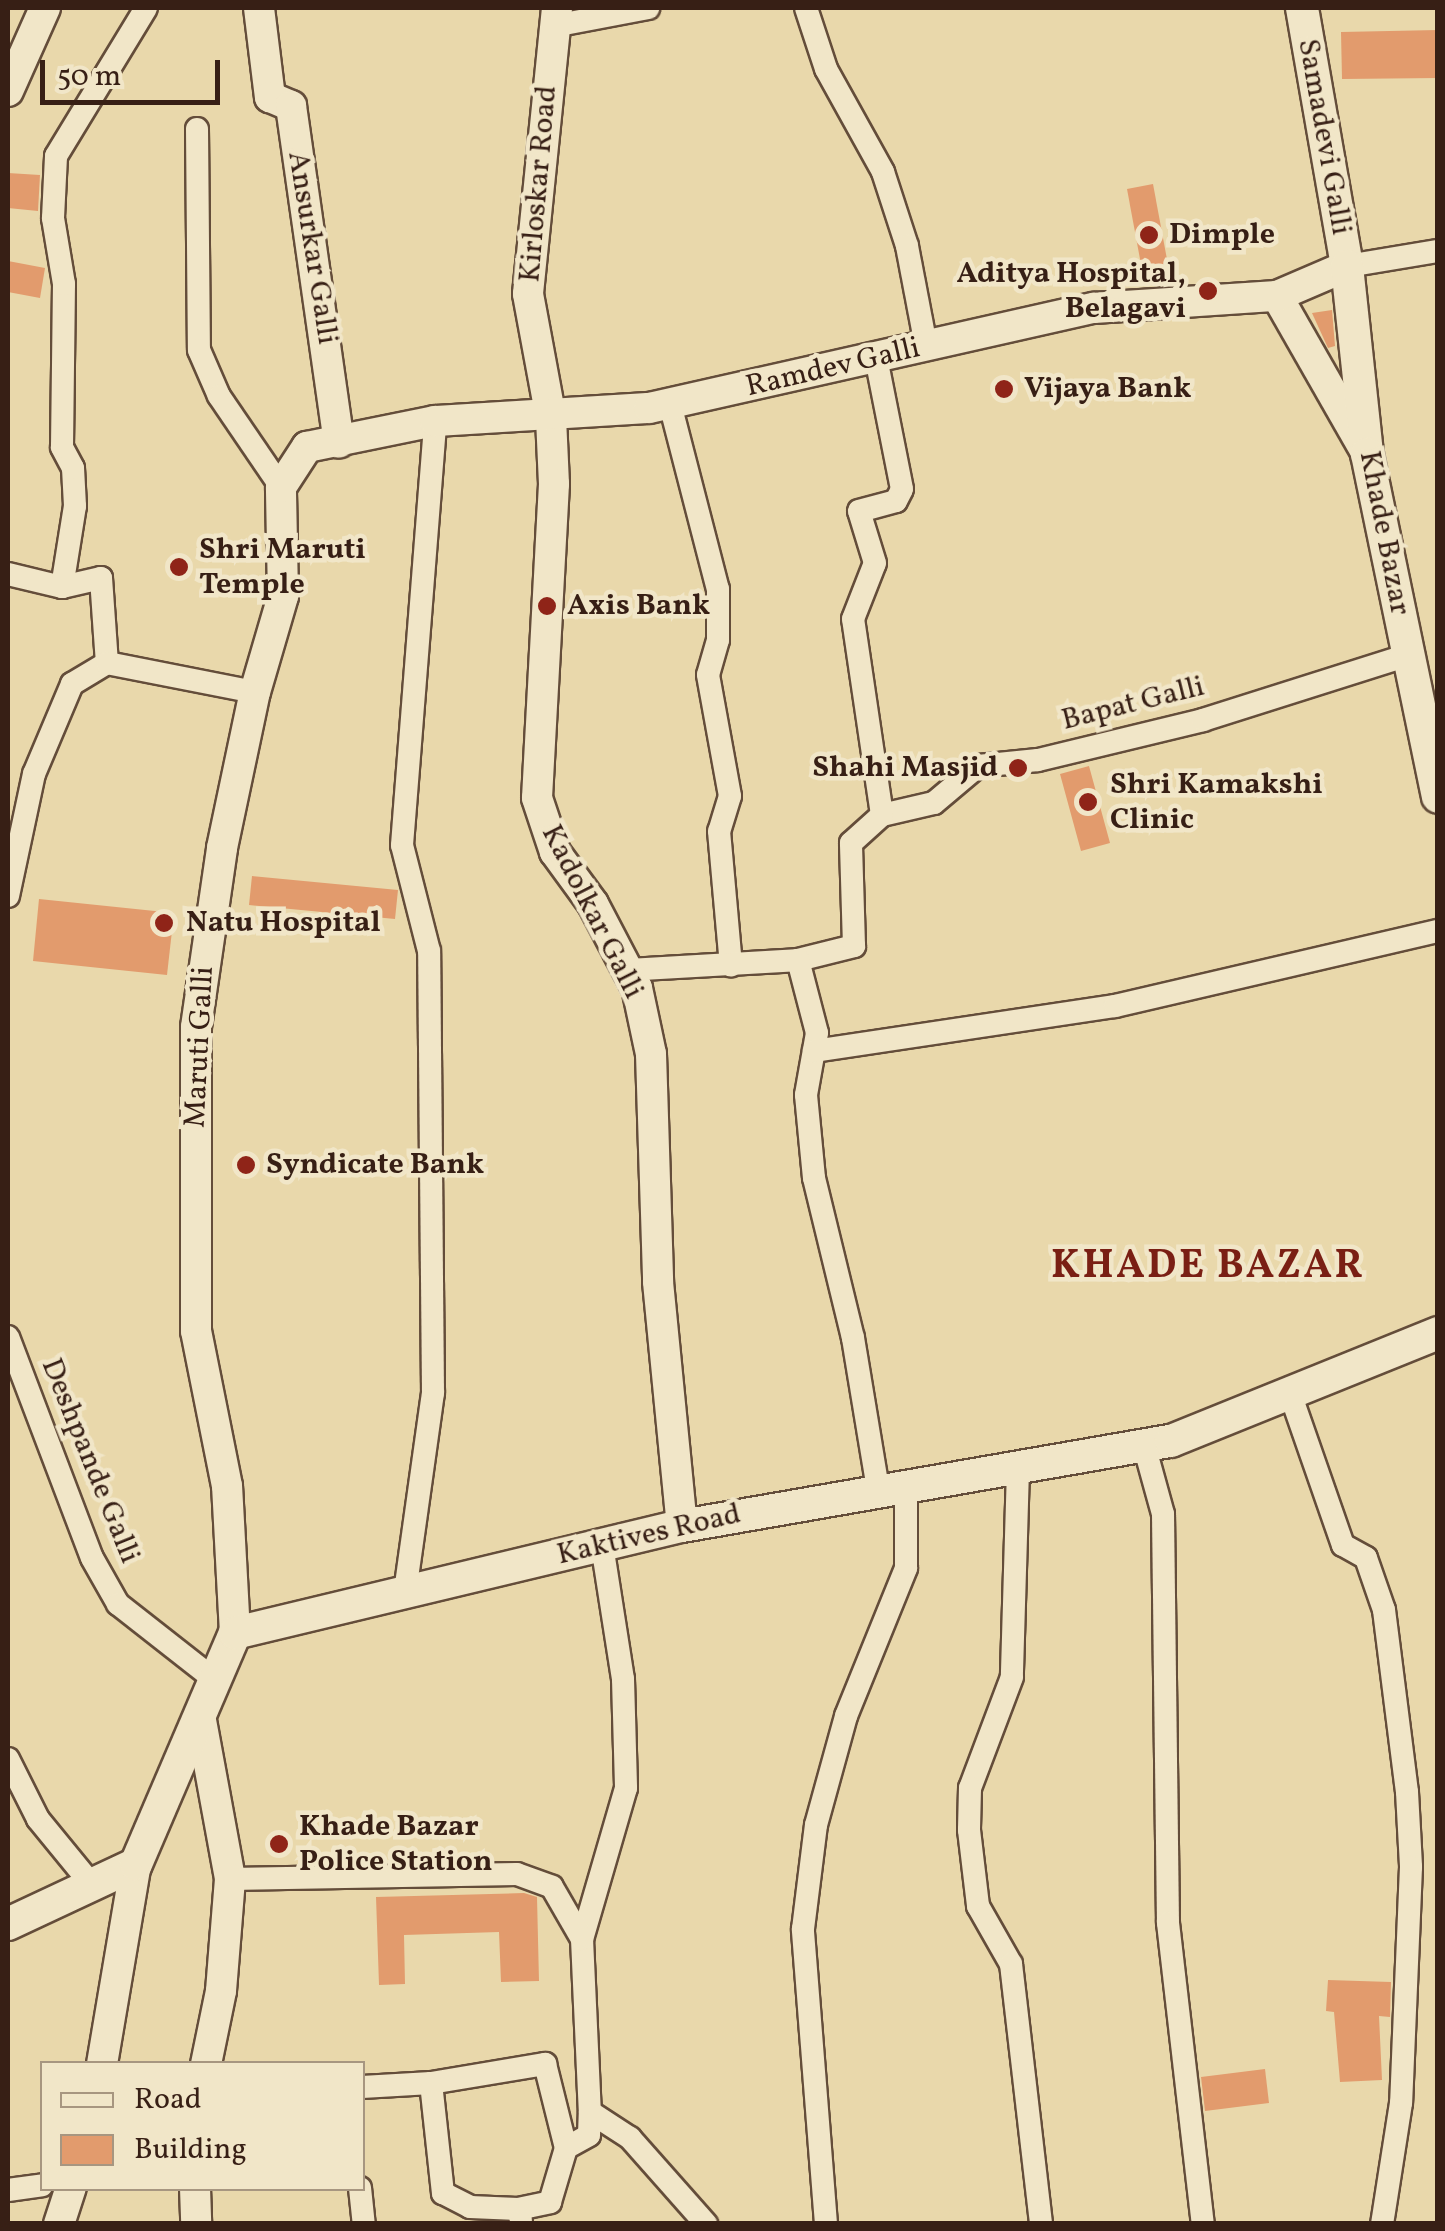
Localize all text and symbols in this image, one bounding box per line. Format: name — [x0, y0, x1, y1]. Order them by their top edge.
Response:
street label: Samadevi Galli — [1289, 36, 1359, 238]
scale bar — [45, 40, 225, 102]
text: 50 m — [57, 56, 121, 98]
street label: Kirloskar Road — [512, 84, 566, 284]
street label: Ansurkar Galli — [279, 149, 345, 347]
place label: Dimple — [1169, 217, 1275, 253]
marker: Dimple — [1138, 224, 1160, 246]
place label: Aditya Hospital, Belagavi — [956, 256, 1186, 326]
marker: Aditya Hospital, Belagavi — [1195, 278, 1221, 304]
street label: Ramdev Galli — [742, 330, 924, 406]
place label: Vijaya Bank — [1024, 371, 1191, 407]
marker: Vijaya Bank — [993, 378, 1015, 400]
street label: Khade Bazar — [1350, 448, 1418, 618]
place label: Shri Maruti Temple — [199, 532, 366, 602]
marker: Shri Maruti Temple — [168, 556, 190, 578]
place label: Axis Bank — [567, 588, 710, 624]
marker: Axis Bank — [536, 595, 558, 617]
street label: Bapat Galli — [1058, 669, 1208, 739]
place label: Shahi Masjid — [812, 750, 998, 786]
marker: Shahi Masjid — [1007, 757, 1029, 779]
place label: Shri Kamakshi Clinic — [1110, 767, 1323, 838]
marker: Shri Kamakshi Clinic — [1075, 789, 1101, 815]
street label: Kadolkar Galli — [533, 819, 651, 1005]
place label: Natu Hospital — [186, 905, 381, 941]
marker: Natu Hospital — [151, 910, 177, 936]
street label: Maruti Galli — [178, 965, 222, 1129]
place label: Syndicate Bank — [266, 1147, 484, 1183]
marker: Syndicate Bank — [235, 1154, 257, 1176]
district label: KHADE BAZAR — [1051, 1243, 1365, 1291]
street label: Deshpande Galli — [33, 1353, 147, 1569]
street label: Kaktives Road — [554, 1496, 744, 1574]
place label: Khade Bazar Police Station — [299, 1809, 492, 1880]
marker: Khade Bazar Police Station — [268, 1833, 290, 1855]
legend — [40, 2061, 365, 2191]
text: Road — [134, 2079, 202, 2121]
text: Building — [134, 2129, 247, 2171]

